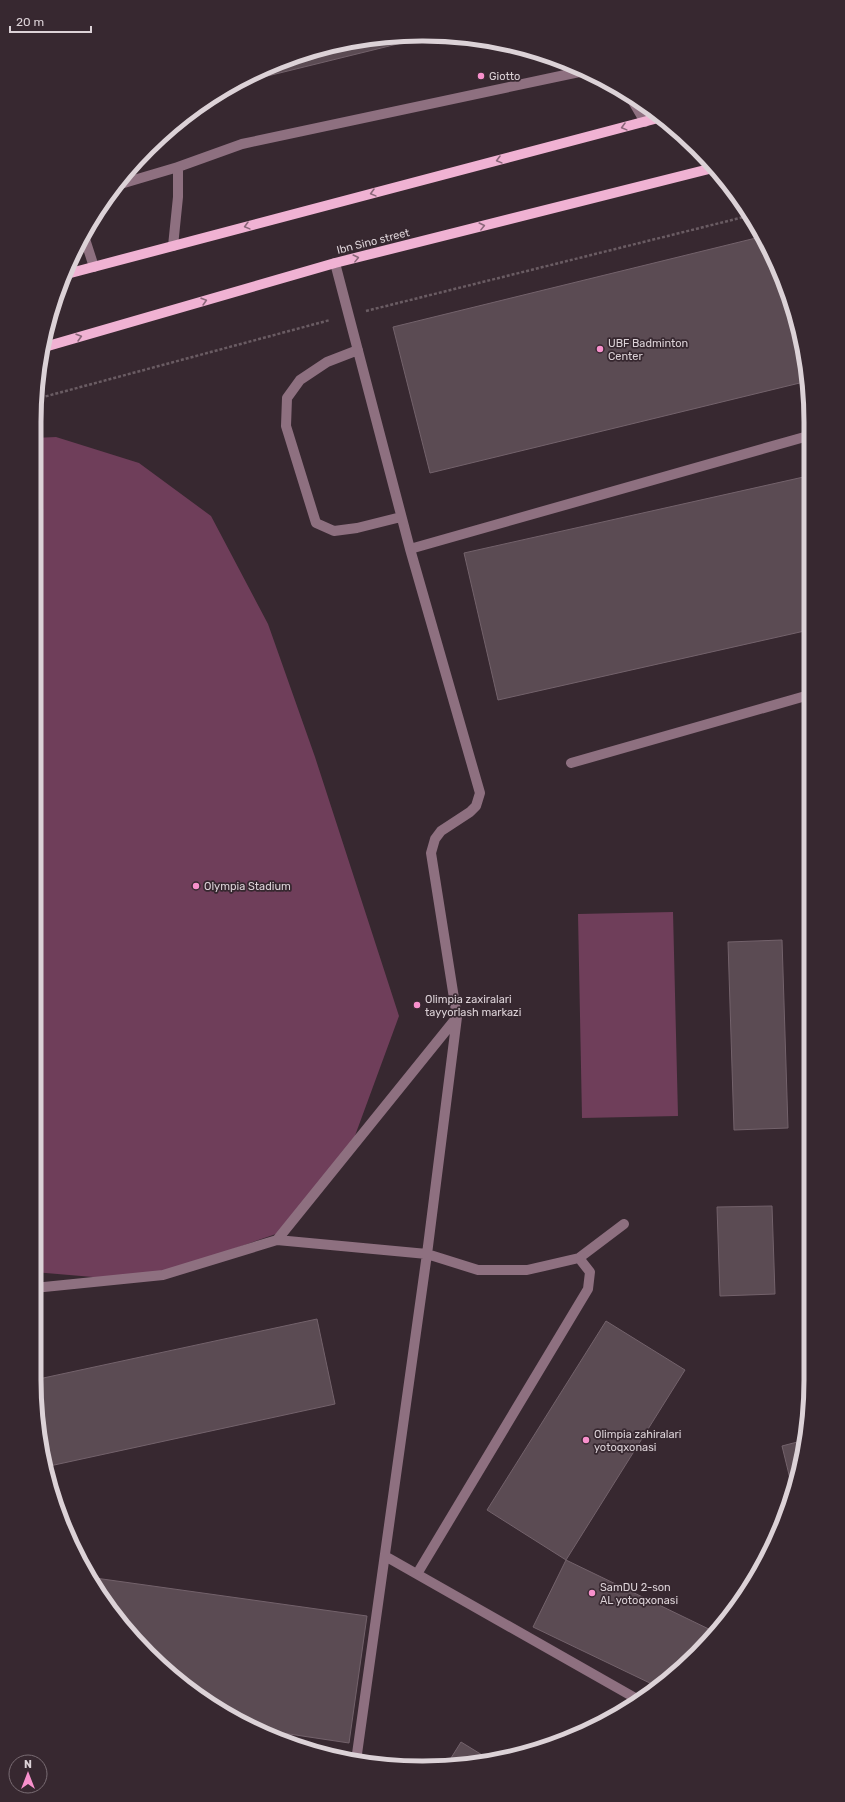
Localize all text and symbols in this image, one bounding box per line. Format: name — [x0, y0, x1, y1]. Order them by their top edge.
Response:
scale bar — [10, 8, 91, 34]
text: 20 m — [16, 15, 44, 29]
place label: Giotto — [489, 70, 520, 83]
marker: Giotto — [476, 71, 486, 81]
one-way arrow — [621, 122, 628, 131]
one-way arrow — [495, 155, 502, 164]
one-way arrow — [370, 189, 376, 197]
one-way arrow — [244, 222, 250, 230]
one-way arrow — [478, 222, 485, 231]
street label: Ibn Sino street — [335, 226, 412, 257]
one-way arrow — [352, 254, 359, 263]
one-way arrow — [200, 297, 207, 306]
one-way arrow — [75, 333, 82, 342]
place label: UBF Badminton Center — [608, 337, 688, 363]
marker: UBF Badminton Center — [595, 344, 605, 354]
place label: Olympia Stadium — [204, 880, 291, 893]
marker: Olympia Stadium — [191, 881, 201, 891]
place label: Olimpia zaxiralari tayyorlash markazi — [425, 993, 521, 1019]
marker: Olimpia zaxiralari tayyorlash markazi — [412, 1000, 422, 1010]
place label: Olimpia zahiralari yotoqxonasi — [594, 1428, 681, 1454]
marker: Olimpia zahiralari yotoqxonasi — [581, 1435, 591, 1445]
place label: SamDU 2-son AL yotoqxonasi — [600, 1581, 678, 1607]
marker: SamDU 2-son AL yotoqxonasi — [587, 1588, 597, 1598]
north arrow — [8, 1754, 48, 1794]
text: N — [24, 1758, 32, 1771]

